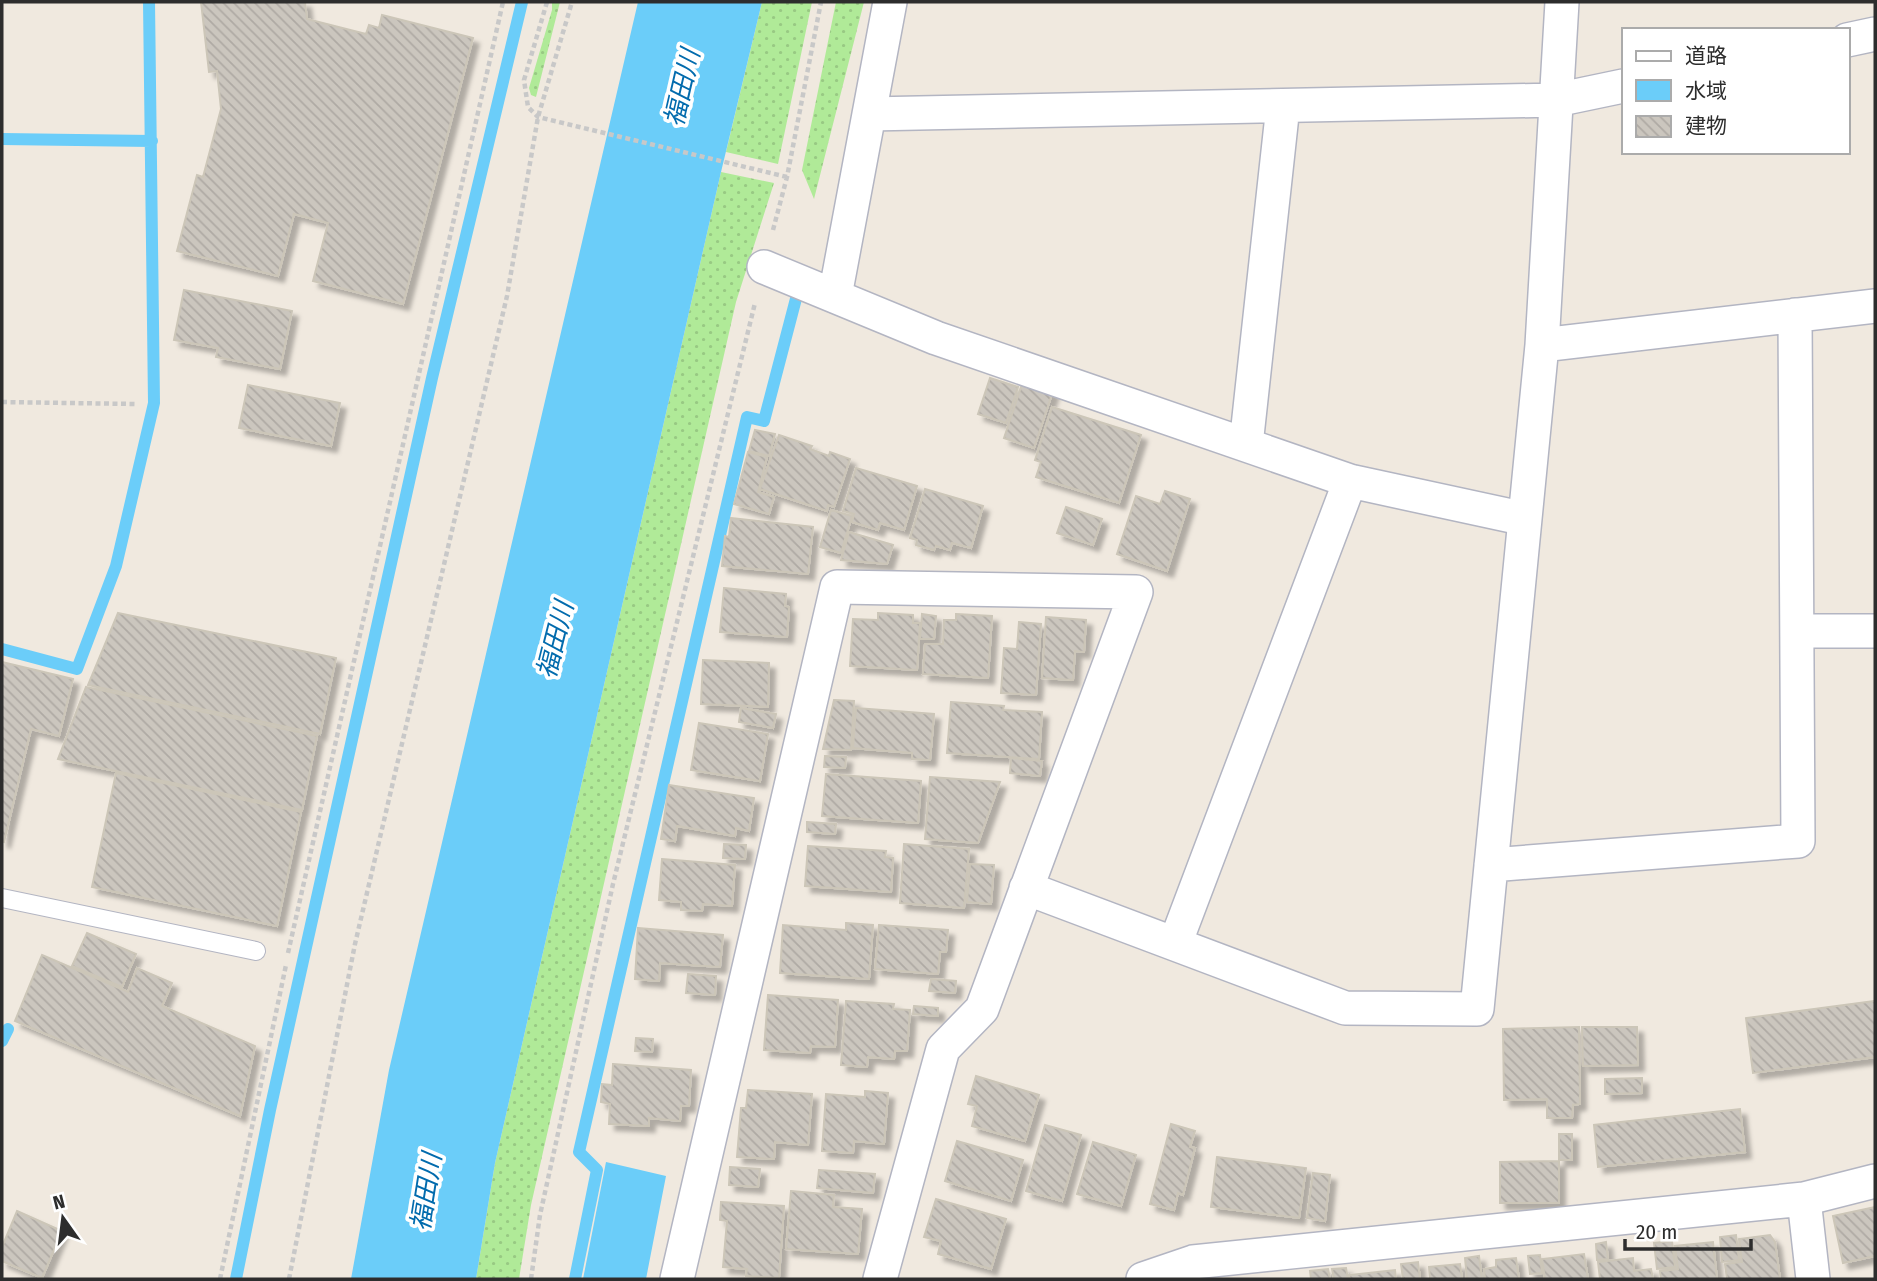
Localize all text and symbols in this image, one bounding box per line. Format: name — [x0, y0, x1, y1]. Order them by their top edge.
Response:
legend — [1622, 28, 1849, 154]
text: 道路 — [1685, 43, 1727, 69]
water label: 福田川 — [659, 44, 707, 130]
text: 水域 — [1685, 78, 1727, 104]
text: 建物 — [1685, 113, 1727, 139]
water label: 福田川 — [531, 596, 581, 682]
water label: 福田川 — [405, 1148, 448, 1233]
north arrow — [28, 1183, 98, 1253]
text: N — [51, 1189, 67, 1215]
scale bar — [1625, 1208, 1751, 1252]
text: 20 m — [1636, 1219, 1677, 1245]

